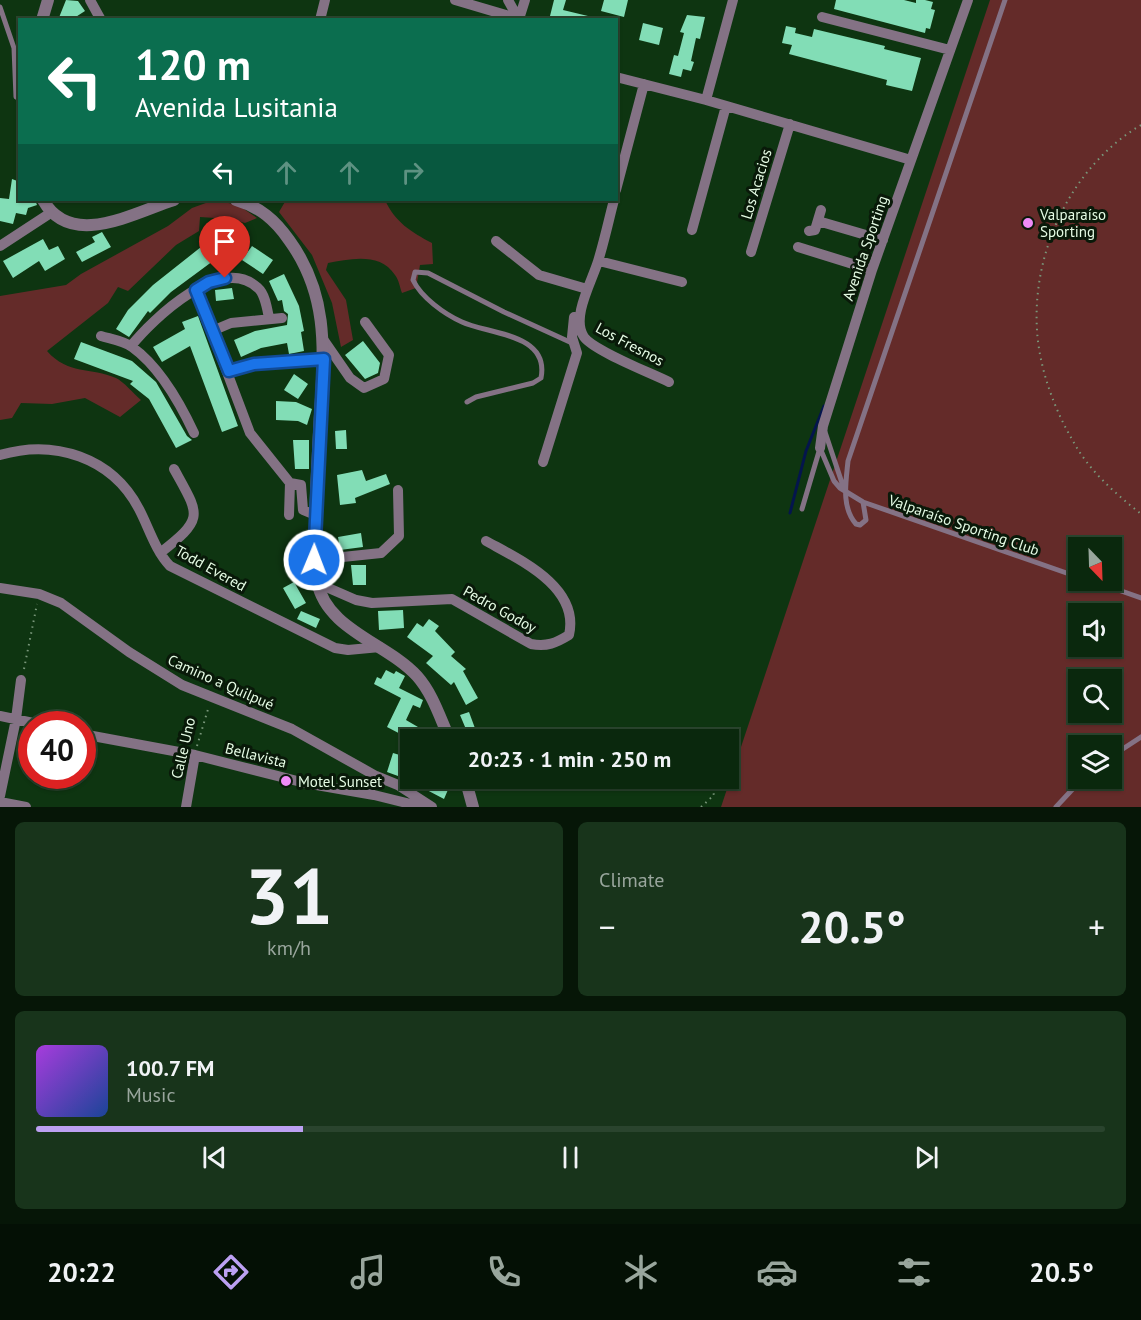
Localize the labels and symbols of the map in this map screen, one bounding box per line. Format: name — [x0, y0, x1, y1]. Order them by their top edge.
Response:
street label: Los Acacios — [736, 146, 776, 222]
street label: Avenida Sporting — [838, 193, 892, 303]
place label: Valparaíso Sporting — [1039, 205, 1106, 241]
pin — [199, 216, 250, 278]
marker: Valparaíso Sporting — [1021, 216, 1035, 230]
street label: Los Fresnos — [593, 318, 667, 370]
street label: Valparaíso Sporting Club — [885, 490, 1042, 560]
position arrow — [282, 528, 346, 592]
north arrow — [1068, 537, 1122, 591]
street label: Todd Evered — [172, 541, 250, 595]
street label: Pedro Godoy — [460, 581, 540, 637]
street label: Camino a Quilpué — [165, 650, 277, 714]
speed limit sign: 40 — [18, 711, 96, 789]
street label: Calle Uno — [167, 716, 199, 780]
street label: Bellavista — [223, 738, 289, 772]
place label: Motel Sunset — [298, 772, 382, 791]
marker: Motel Sunset — [279, 774, 293, 788]

